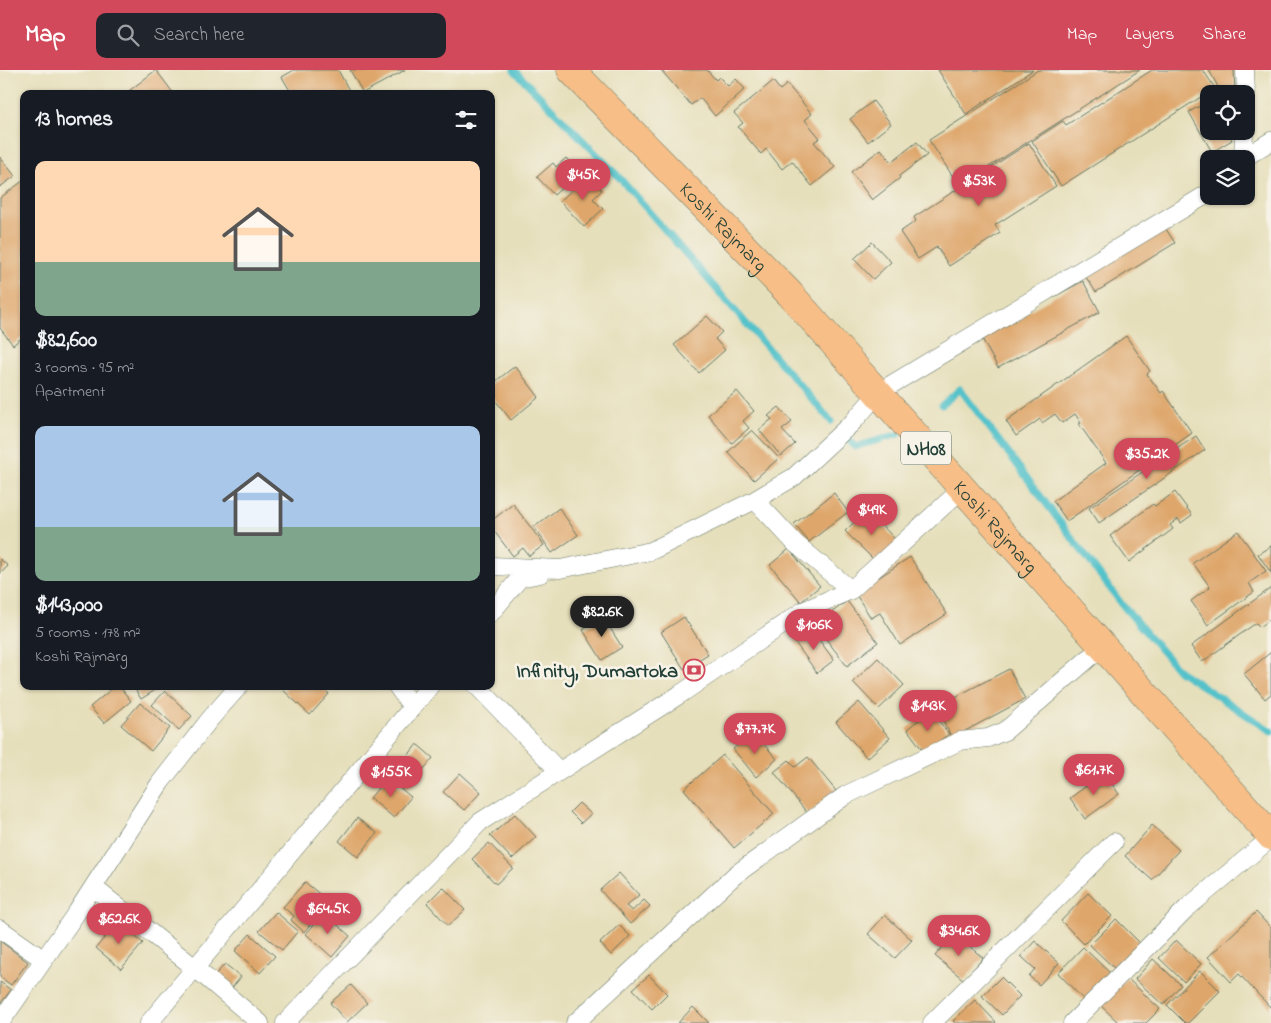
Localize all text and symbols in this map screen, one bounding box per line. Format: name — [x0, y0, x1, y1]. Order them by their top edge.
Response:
search box — [96, 13, 446, 58]
text: Map — [25, 18, 66, 53]
icon: search — [114, 21, 142, 49]
text: Search here — [154, 22, 245, 49]
text: Map — [1067, 22, 1097, 48]
text: Layers — [1125, 22, 1175, 48]
text: Share — [1203, 22, 1246, 48]
map controls — [1200, 85, 1255, 205]
button: locate — [1200, 85, 1255, 140]
text: 13 homes — [35, 105, 113, 135]
icon: filters — [452, 106, 480, 134]
button: layers — [1200, 150, 1255, 205]
pin: $45K — [553, 158, 613, 201]
text: $45K — [566, 163, 600, 187]
pin: $53K — [949, 164, 1009, 207]
text: $53K — [962, 169, 996, 193]
street label: Koshi Rajmarg — [671, 177, 773, 281]
icon: home — [213, 194, 303, 284]
text: $82,600 — [35, 326, 97, 356]
text: 3 rooms · 95 m² — [35, 356, 134, 380]
text: Apartment — [35, 380, 105, 404]
road number: NH08 — [901, 432, 951, 464]
pin: $35.2K — [1106, 438, 1188, 480]
text: $35.2K — [1125, 442, 1169, 466]
icon: home — [213, 459, 303, 549]
street label: Koshi Rajmarg — [945, 475, 1044, 582]
pin: $49K — [842, 494, 902, 536]
text: $49K — [858, 498, 886, 522]
text: $143,000 — [35, 591, 103, 621]
pin: $82.6K — [561, 596, 643, 638]
text: $82.6K — [581, 600, 623, 624]
pin: $106K — [779, 608, 849, 651]
text: $106K — [796, 613, 832, 637]
text: 5 rooms · 178 m² — [35, 621, 141, 645]
text: Koshi Rajmarg — [35, 645, 128, 669]
place label: Infinity, Dumartoka — [516, 658, 678, 688]
bank icon: Infinity, Dumartoka — [682, 658, 706, 682]
pin: $143K — [893, 690, 963, 732]
text: $143K — [910, 694, 946, 718]
pin: $77.7K — [714, 712, 796, 755]
text: $77.7K — [735, 717, 775, 741]
pin: $61.7K — [1053, 754, 1135, 796]
pin: $155K — [356, 756, 426, 798]
text: $61.7K — [1074, 758, 1114, 782]
text: $155K — [371, 760, 411, 784]
pin: $64.5K — [287, 892, 369, 935]
text: $64.5K — [306, 897, 350, 921]
pin: $62.6K — [78, 902, 160, 945]
text: $62.6K — [98, 907, 140, 931]
pin: $34.6K — [918, 914, 1000, 957]
text: $34.6K — [939, 919, 979, 943]

